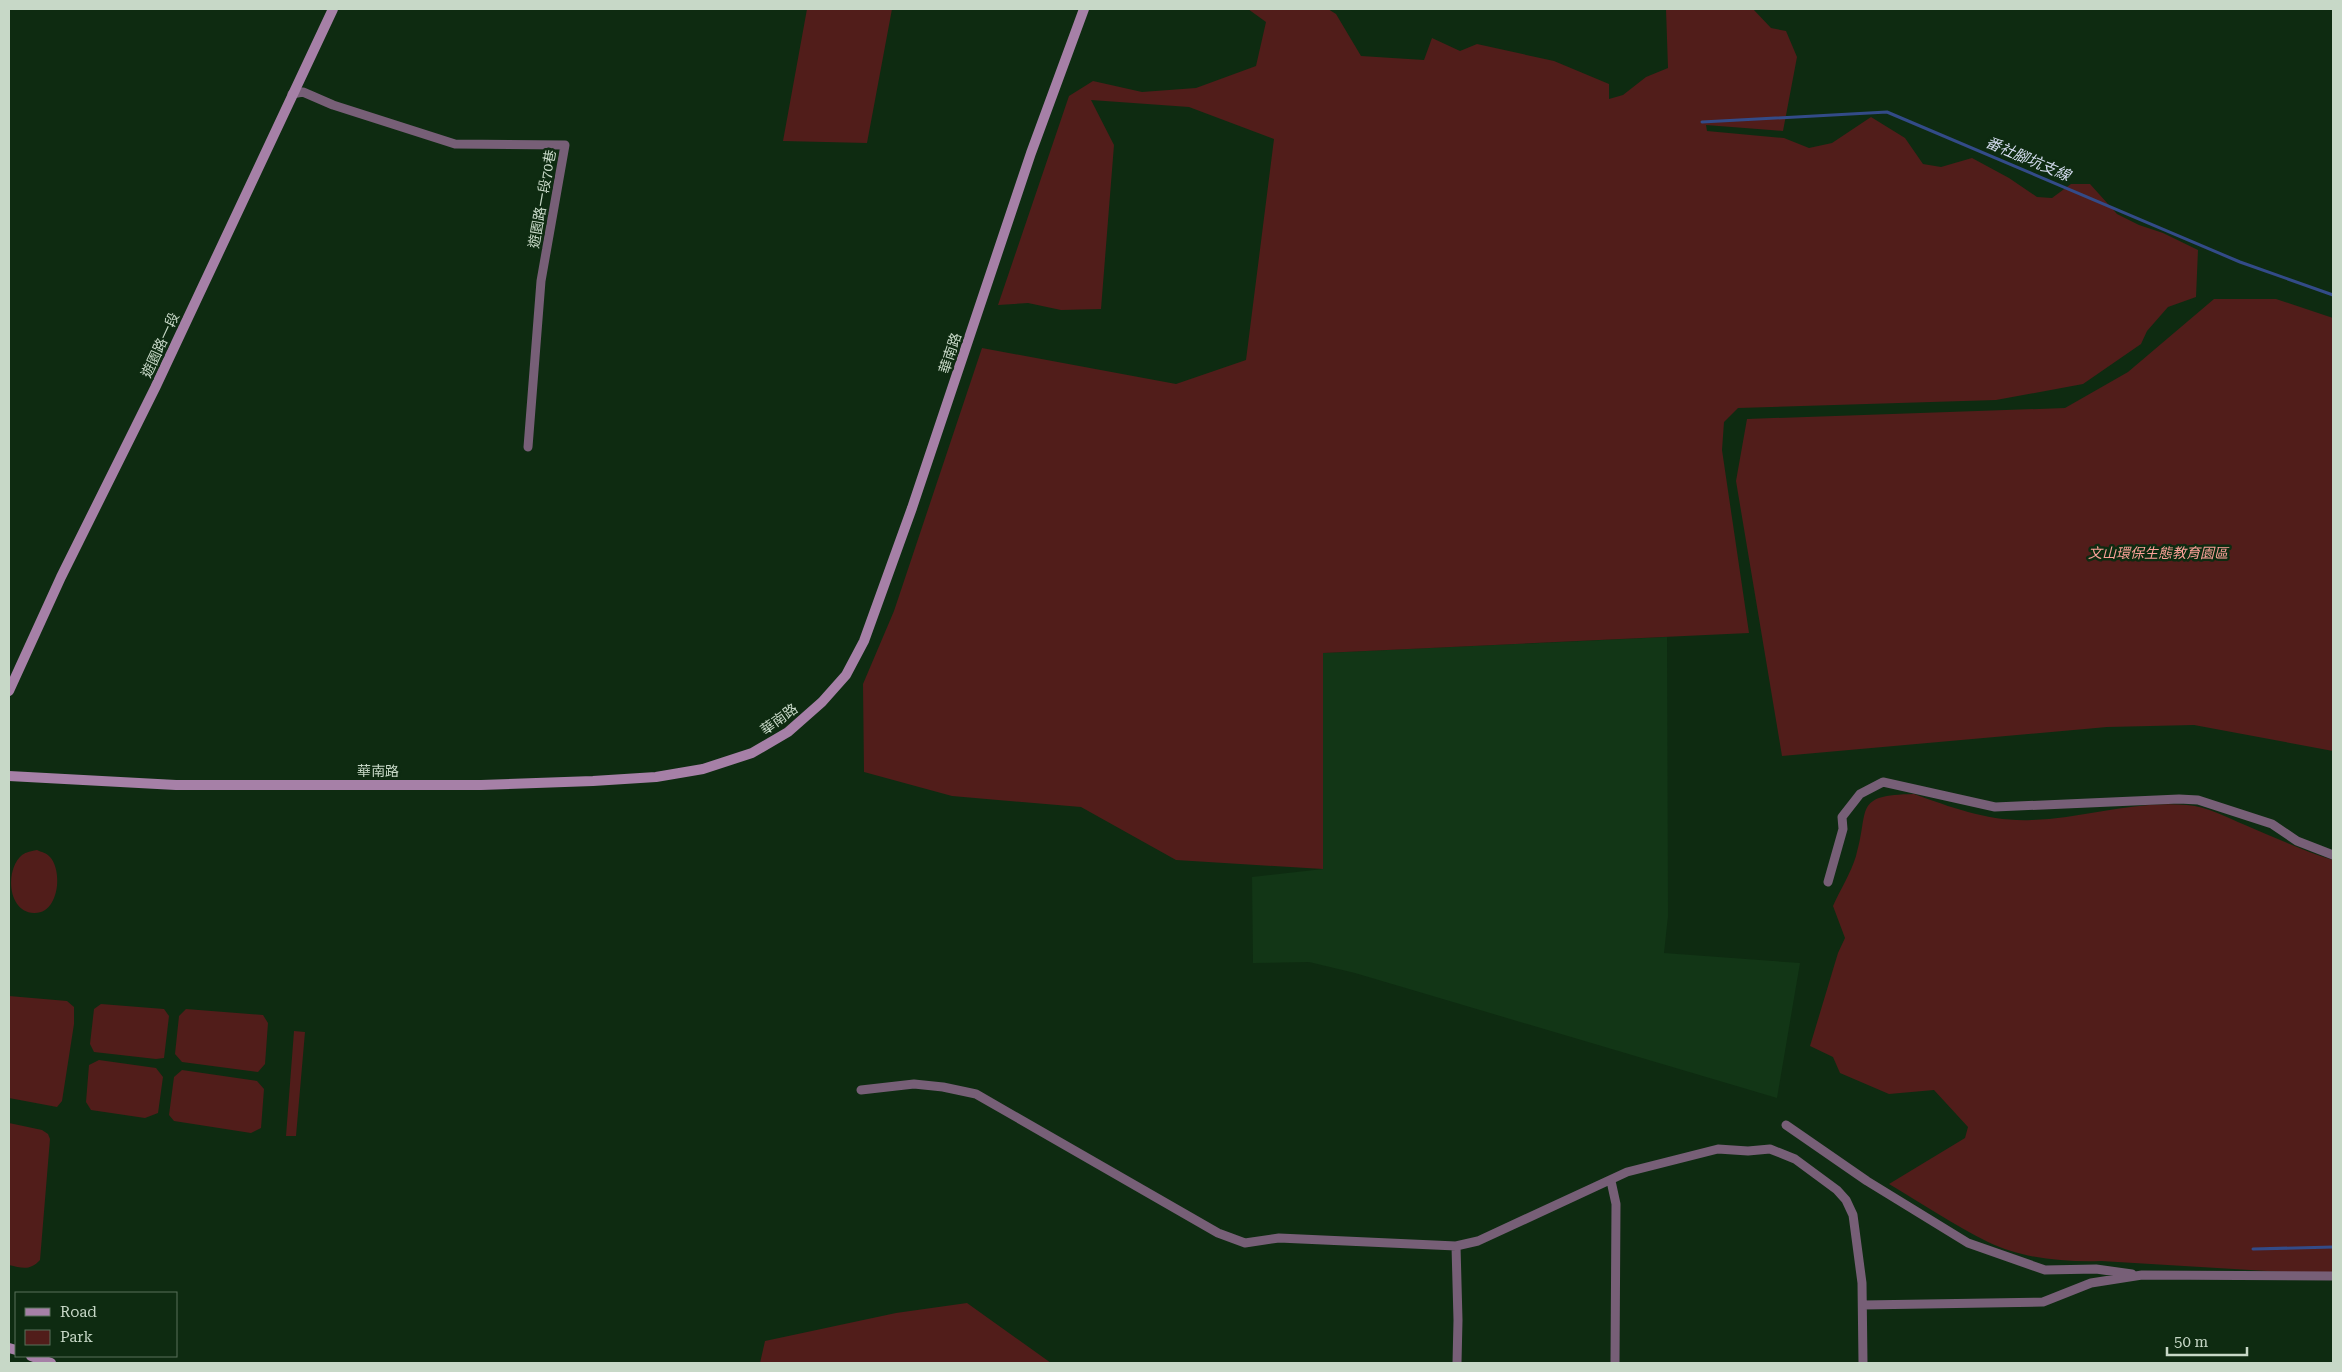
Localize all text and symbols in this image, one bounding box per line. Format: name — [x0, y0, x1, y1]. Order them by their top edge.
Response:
water label: 番社腳坑支線 — [1983, 133, 2075, 186]
street label: 遊園路一段70巷 — [525, 149, 559, 249]
street label: 遊園路一段 — [138, 310, 182, 380]
street label: 華南路 — [936, 331, 964, 375]
park label: 文山環保生態教育園區 — [2088, 545, 2230, 561]
street label: 華南路 — [757, 700, 801, 738]
street label: 華南路 — [357, 763, 399, 779]
legend — [15, 1292, 178, 1357]
text: Road — [60, 1303, 97, 1321]
scale bar — [2167, 1324, 2247, 1356]
text: Park — [60, 1328, 94, 1346]
text: 50 m — [2174, 1333, 2209, 1351]

